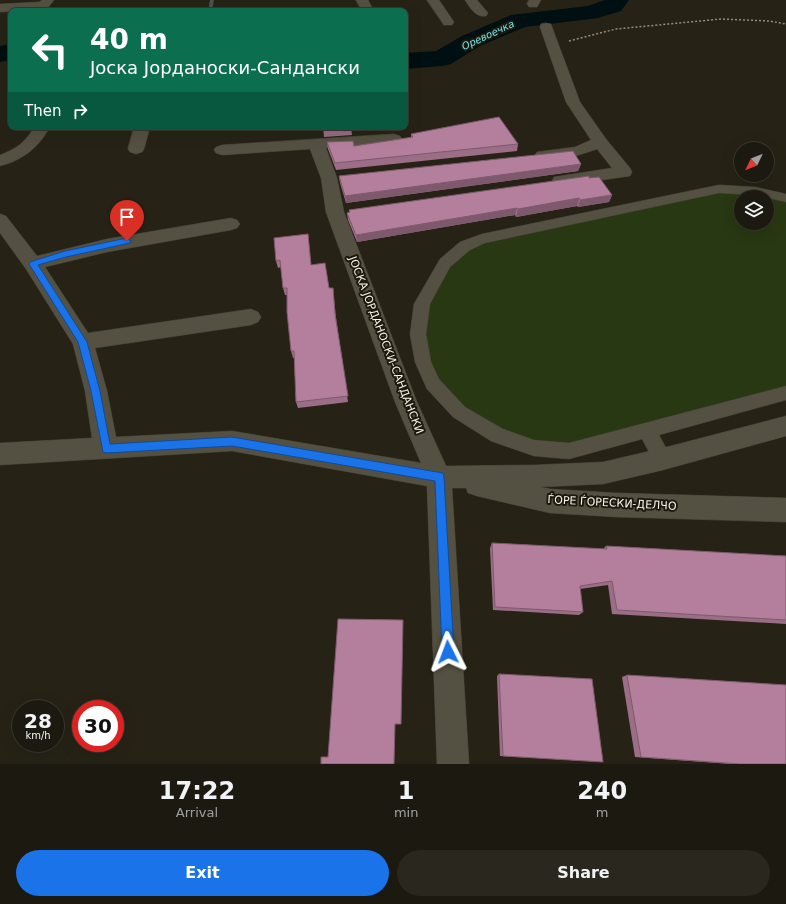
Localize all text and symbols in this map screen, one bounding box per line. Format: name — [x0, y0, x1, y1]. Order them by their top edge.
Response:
water label: Оревоечка — [460, 18, 516, 52]
text: 40 m — [90, 23, 168, 56]
icon: left — [24, 24, 76, 76]
text: Јоска Јорданоски-Сандански — [90, 57, 360, 78]
icon: right — [69, 100, 91, 122]
text: Then — [24, 102, 61, 120]
north arrow — [734, 142, 774, 182]
map controls — [734, 142, 774, 230]
button: layers — [734, 190, 774, 230]
pin — [110, 200, 144, 241]
icon: arrive — [116, 206, 138, 228]
street label: ЈОСКА ЈОРДАНОСКИ-САНДАНСКИ — [346, 253, 426, 436]
street label: ЃОРЕ ЃОРЕСКИ-ДЕЛЧО — [547, 493, 677, 513]
position arrow — [427, 631, 469, 673]
speed limit sign: 30 — [72, 700, 124, 752]
text: 28 — [24, 709, 52, 733]
text: km/h — [25, 730, 51, 741]
text: 17:22 — [159, 777, 235, 805]
text: 1 — [398, 777, 414, 805]
text: 240 — [577, 777, 627, 805]
text: Arrival — [176, 805, 218, 820]
text: min — [394, 805, 418, 820]
text: m — [596, 805, 609, 820]
button: Exit — [16, 850, 389, 896]
button: Share — [397, 850, 770, 896]

